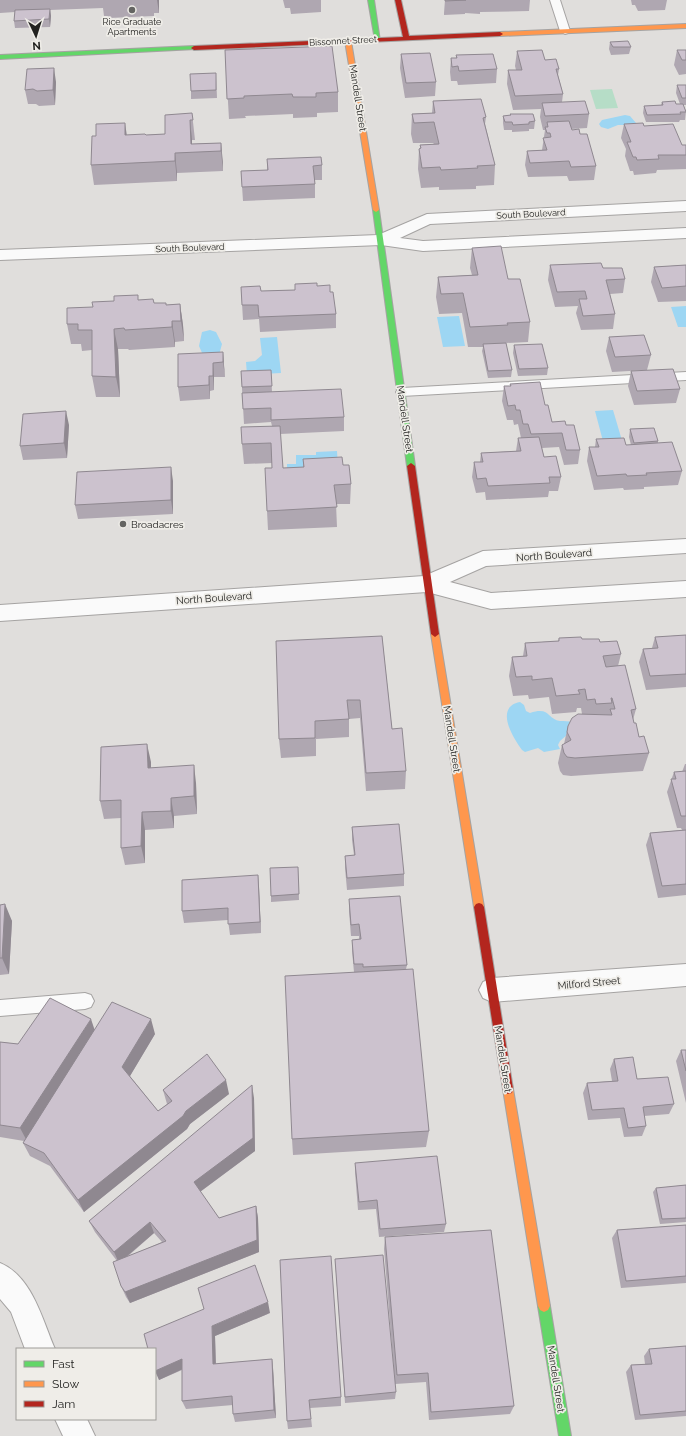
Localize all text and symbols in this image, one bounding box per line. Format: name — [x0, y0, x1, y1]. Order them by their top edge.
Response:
marker: Rice Graduate Apartments — [127, 5, 137, 15]
north arrow — [16, 16, 56, 56]
place label: Rice Graduate Apartments — [103, 17, 162, 37]
street label: Bissonnet Street — [309, 34, 377, 48]
text: N — [32, 39, 41, 52]
street label: Mandell Street — [347, 64, 369, 133]
street label: South Boulevard — [496, 207, 566, 221]
street label: South Boulevard — [155, 242, 225, 254]
street label: Mandell Street — [395, 385, 415, 454]
marker: Broadacres — [118, 519, 128, 529]
place label: Broadacres — [131, 519, 184, 530]
street label: North Boulevard — [516, 547, 592, 563]
street label: North Boulevard — [176, 590, 252, 606]
street label: Mandell Street — [441, 705, 463, 774]
street label: Milford Street — [557, 975, 621, 991]
street label: Mandell Street — [492, 1025, 514, 1094]
street label: Mandell Street — [545, 1345, 567, 1414]
legend — [16, 1348, 156, 1420]
text: Fast — [52, 1357, 75, 1371]
text: Slow — [52, 1377, 79, 1391]
text: Jam — [52, 1397, 75, 1411]

